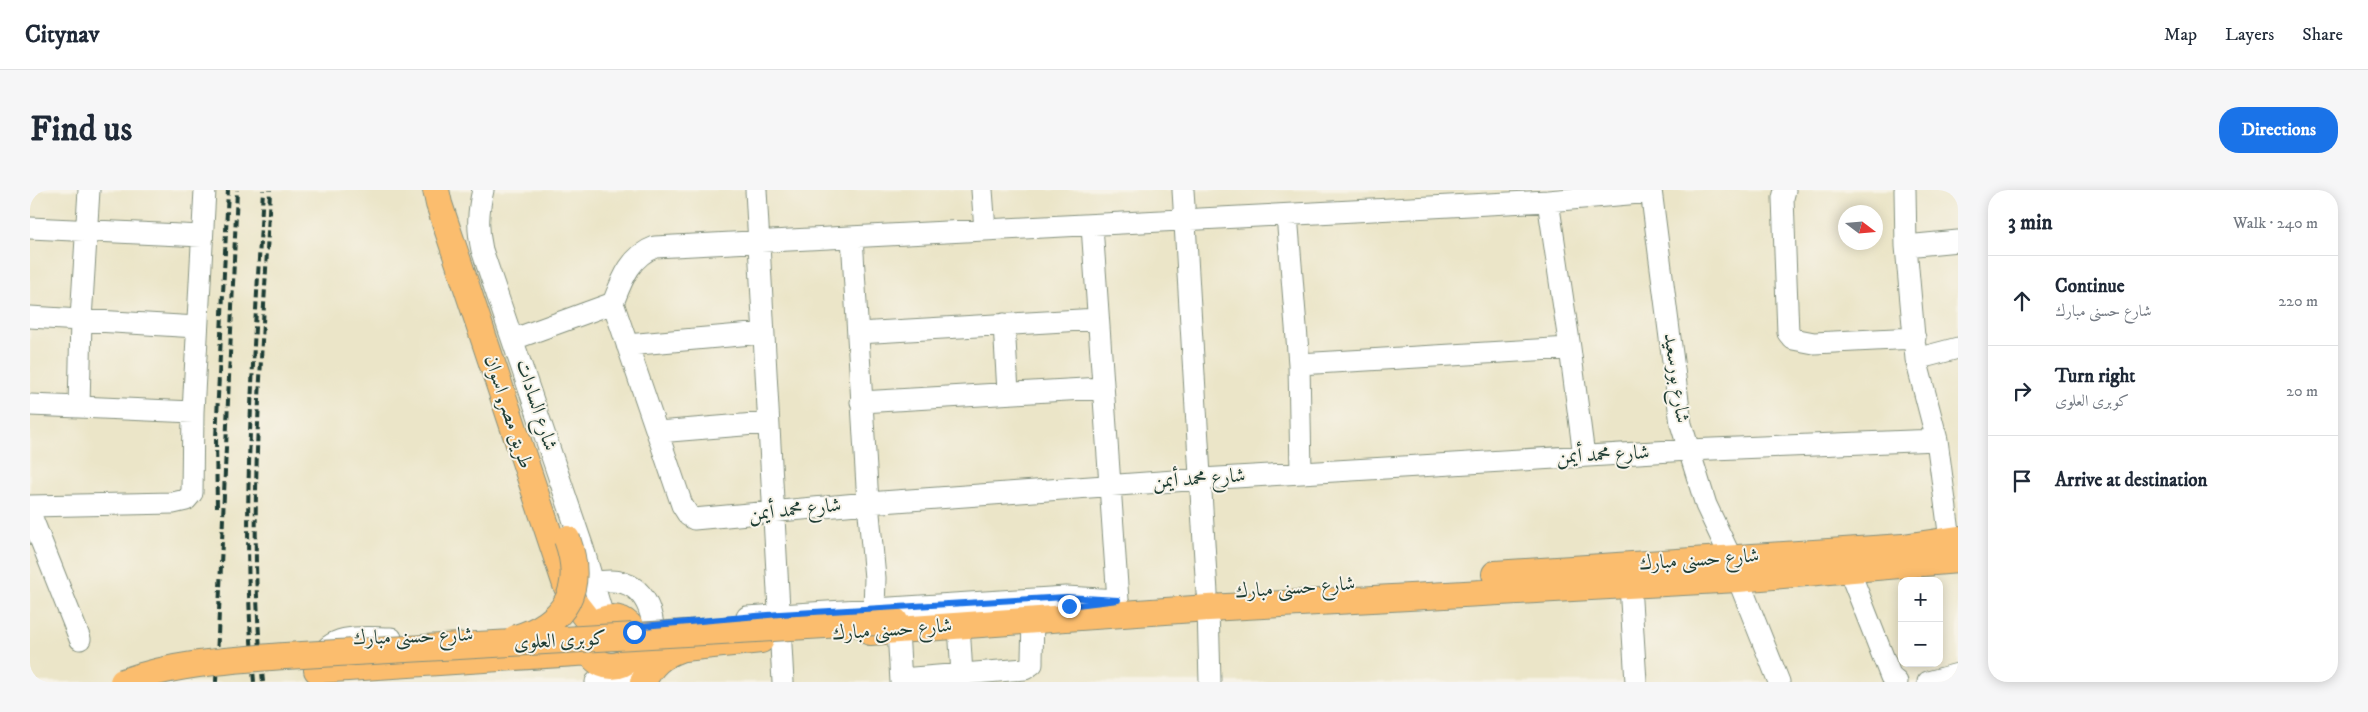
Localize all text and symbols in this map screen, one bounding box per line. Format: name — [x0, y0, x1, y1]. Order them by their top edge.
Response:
text: Citynav — [25, 20, 99, 50]
text: Map — [2164, 24, 2197, 46]
text: Layers — [2225, 24, 2274, 46]
text: Share — [2302, 24, 2343, 46]
button: Directions — [2219, 107, 2338, 153]
text: Find us — [30, 108, 132, 152]
north arrow — [1838, 205, 1883, 250]
text: 3 min — [2008, 210, 2053, 236]
text: Walk · 240 m — [2233, 213, 2318, 233]
text: Continue — [2055, 275, 2125, 298]
icon: ahead — [2008, 287, 2036, 315]
text: 220 m — [2278, 291, 2318, 311]
text: شارع حسنى مبارك — [2055, 301, 2152, 321]
street label: شارع بورسعيد — [1653, 331, 1695, 425]
street label: طريق مصر, اسوان — [478, 352, 538, 472]
street label: شارع السادات — [506, 356, 563, 455]
text: Turn right — [2055, 365, 2135, 388]
icon: right — [2008, 377, 2036, 405]
text: 20 m — [2286, 381, 2318, 401]
text: كوبرى العلوى — [2055, 391, 2129, 411]
street label: شارع محمد أيمن — [1556, 437, 1650, 474]
street label: شارع محمد أيمن — [1152, 460, 1247, 499]
icon: arrive — [2008, 467, 2036, 495]
text: Arrive at destination — [2055, 469, 2207, 492]
street label: شارع محمد أيمن — [747, 490, 843, 531]
street label: شارع حسنى مبارك — [1638, 543, 1760, 581]
street label: شارع حسنى مبارك — [1234, 571, 1356, 609]
map controls — [1898, 577, 1943, 667]
button: + — [1898, 577, 1943, 622]
route end — [1058, 595, 1081, 618]
street label: شارع حسنى مبارك — [831, 613, 953, 651]
route start — [623, 621, 646, 644]
street label: شارع حسنى مبارك — [352, 622, 474, 656]
button: − — [1898, 622, 1943, 667]
street label: كوبرى العلوى — [513, 626, 607, 656]

